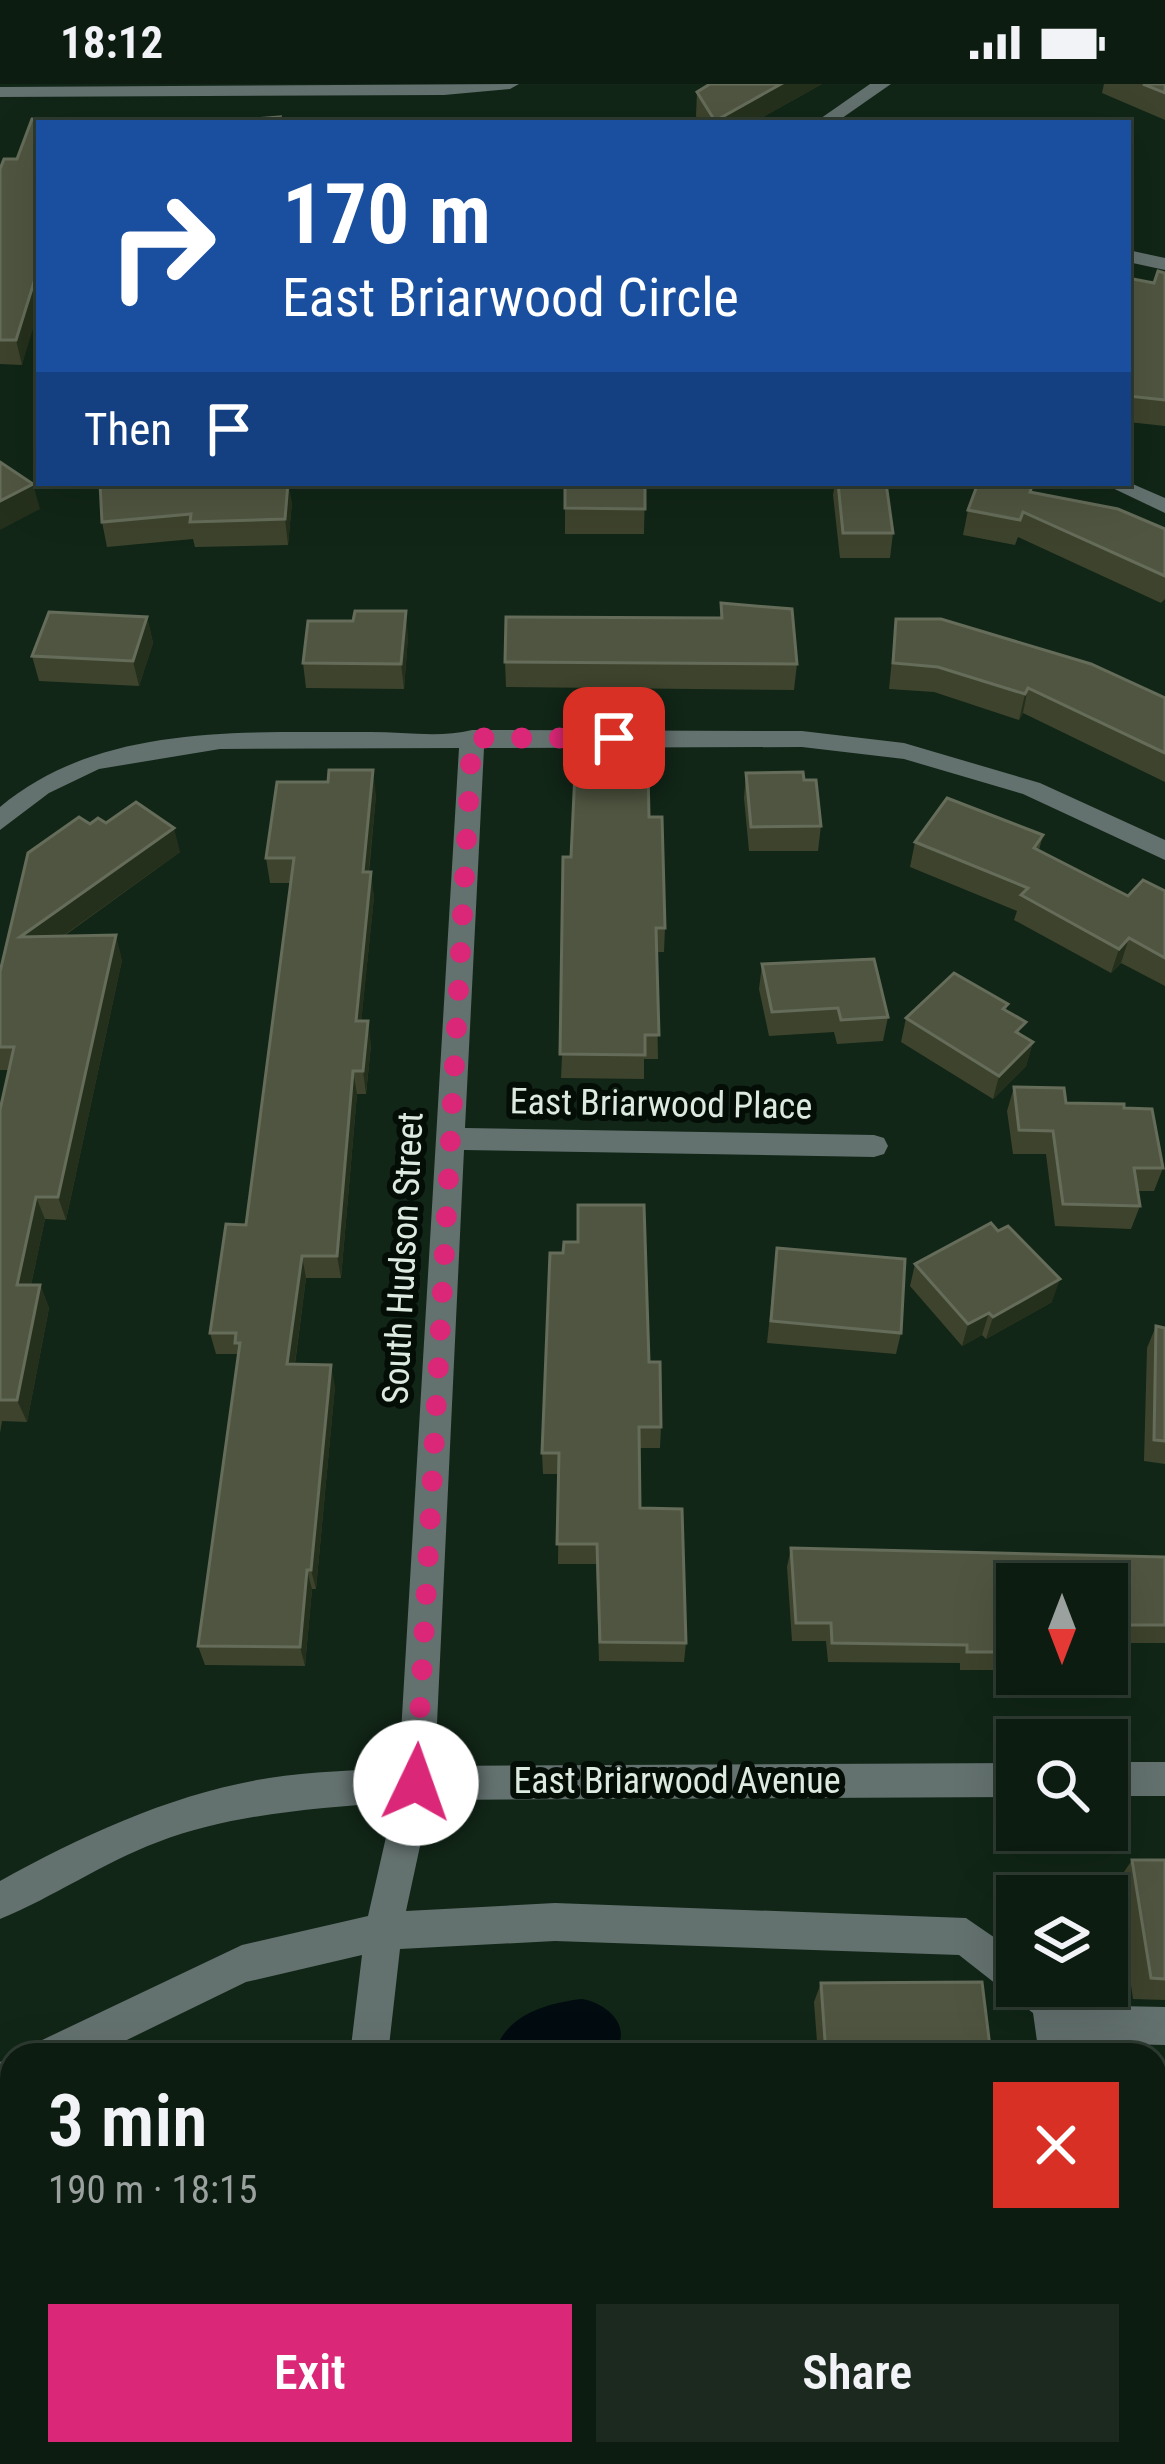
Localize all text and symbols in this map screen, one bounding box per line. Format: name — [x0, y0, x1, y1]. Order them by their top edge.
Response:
text: 18:12 — [60, 16, 163, 69]
text: 170 m — [282, 165, 491, 264]
icon: right — [84, 168, 240, 324]
text: East Briarwood Circle — [282, 266, 739, 329]
icon: arrive — [196, 396, 262, 462]
text: Then — [84, 403, 172, 456]
pin — [563, 687, 665, 789]
icon: arrive — [581, 705, 647, 771]
street label: East Briarwood Place — [509, 1080, 813, 1128]
street label: South Hudson Street — [374, 1111, 432, 1405]
north arrow — [996, 1563, 1128, 1695]
map controls — [996, 1563, 1128, 2007]
button: search — [996, 1719, 1128, 1851]
position arrow — [353, 1720, 479, 1846]
street label: East Briarwood Avenue — [513, 1760, 841, 1802]
button: layers — [996, 1875, 1128, 2007]
text: 3 min — [48, 2079, 207, 2164]
button: close — [993, 2082, 1119, 2208]
text: 190 m · 18:15 — [48, 2167, 258, 2213]
button: Exit — [48, 2304, 572, 2442]
button: Share — [596, 2304, 1119, 2442]

